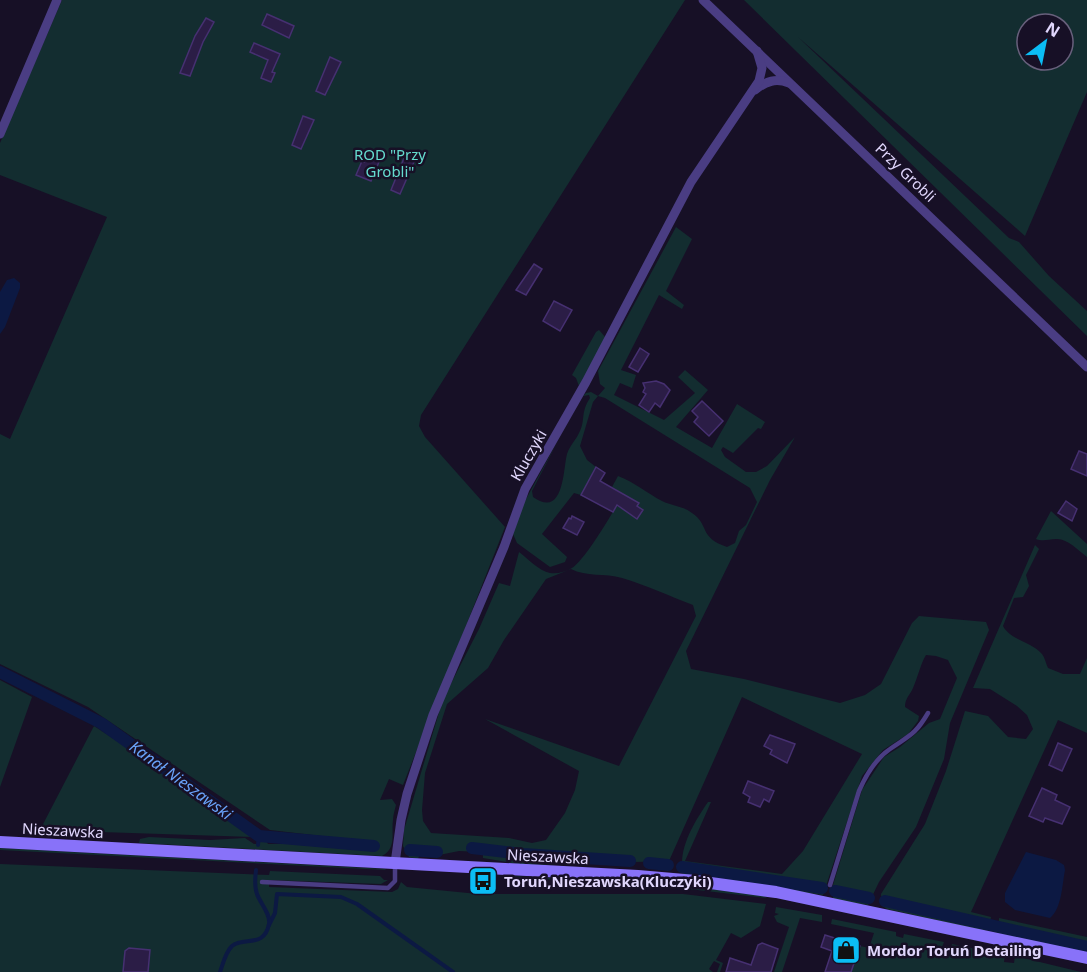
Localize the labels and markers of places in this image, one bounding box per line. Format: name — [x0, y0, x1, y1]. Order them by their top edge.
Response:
bus stop icon: Toruń,Nieszawska(Kluczyki) — [467, 865, 499, 897]
place label: Toruń,Nieszawska(Kluczyki) — [504, 871, 712, 891]
shop icon: Mordor Toruń Detailing — [830, 934, 862, 966]
place label: Mordor Toruń Detailing — [867, 940, 1042, 960]

